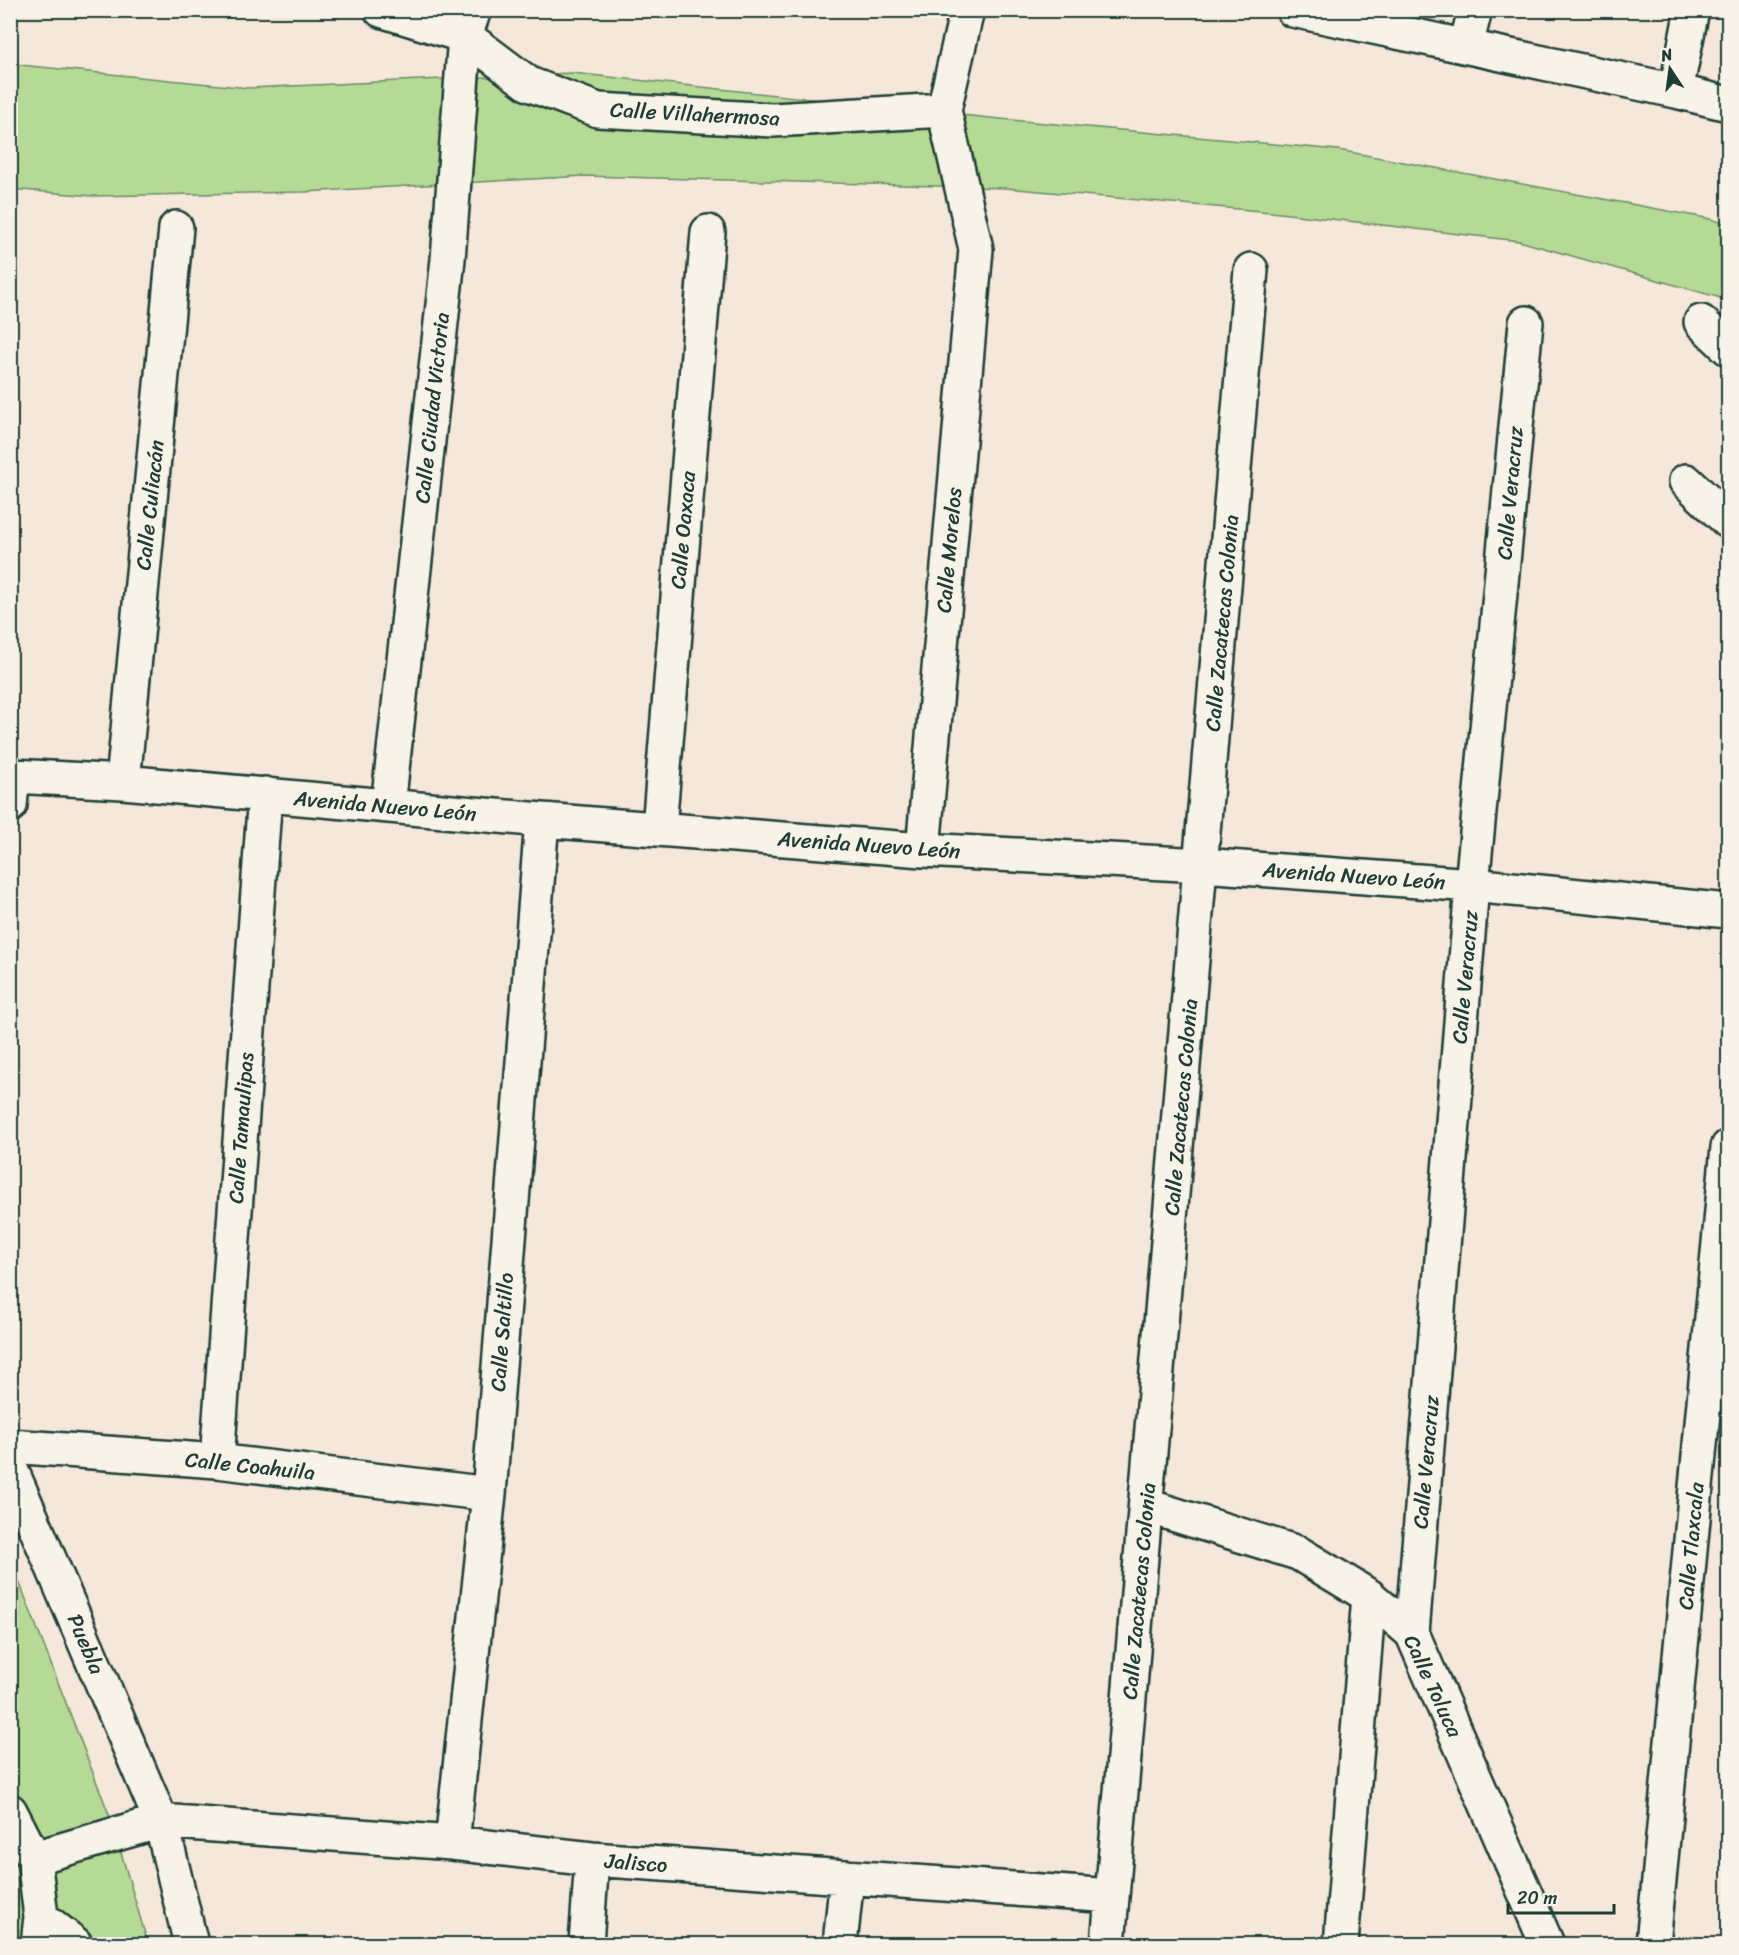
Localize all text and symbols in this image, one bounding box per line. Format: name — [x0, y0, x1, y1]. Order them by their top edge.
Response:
north arrow — [1640, 39, 1700, 99]
text: N — [1657, 39, 1676, 70]
street label: Calle Villahermosa — [609, 91, 781, 137]
street label: Calle Ciudad Victoria — [403, 310, 461, 505]
street label: Calle Veracruz — [1485, 425, 1535, 561]
street label: Calle Culiacán — [124, 438, 176, 572]
street label: Calle Oaxaca — [659, 469, 707, 591]
street label: Calle Morelos — [925, 485, 973, 614]
street label: Calle Zacatecas Colonia — [1194, 512, 1250, 733]
street label: Avenida Nuevo León — [291, 779, 478, 833]
street label: Avenida Nuevo León — [775, 820, 962, 870]
street label: Avenida Nuevo León — [1260, 851, 1447, 901]
street label: Calle Veracruz — [1440, 909, 1490, 1045]
street label: Calle Zacatecas Colonia — [1153, 996, 1209, 1217]
street label: Calle Tamaulipas — [217, 1051, 265, 1205]
street label: Calle Saltillo — [479, 1271, 525, 1393]
street label: Calle Veracruz — [1401, 1394, 1451, 1530]
street label: Calle Coahuila — [183, 1440, 317, 1492]
street label: Calle Zacatecas Colonia — [1111, 1480, 1167, 1701]
street label: Calle Tlaxcala — [1667, 1480, 1716, 1611]
street label: Puebla — [56, 1608, 116, 1681]
street label: Calle Toluca — [1393, 1628, 1474, 1744]
street label: Jalisco — [602, 1842, 669, 1884]
scale bar — [1508, 1877, 1614, 1915]
text: 20 m — [1517, 1882, 1557, 1914]

